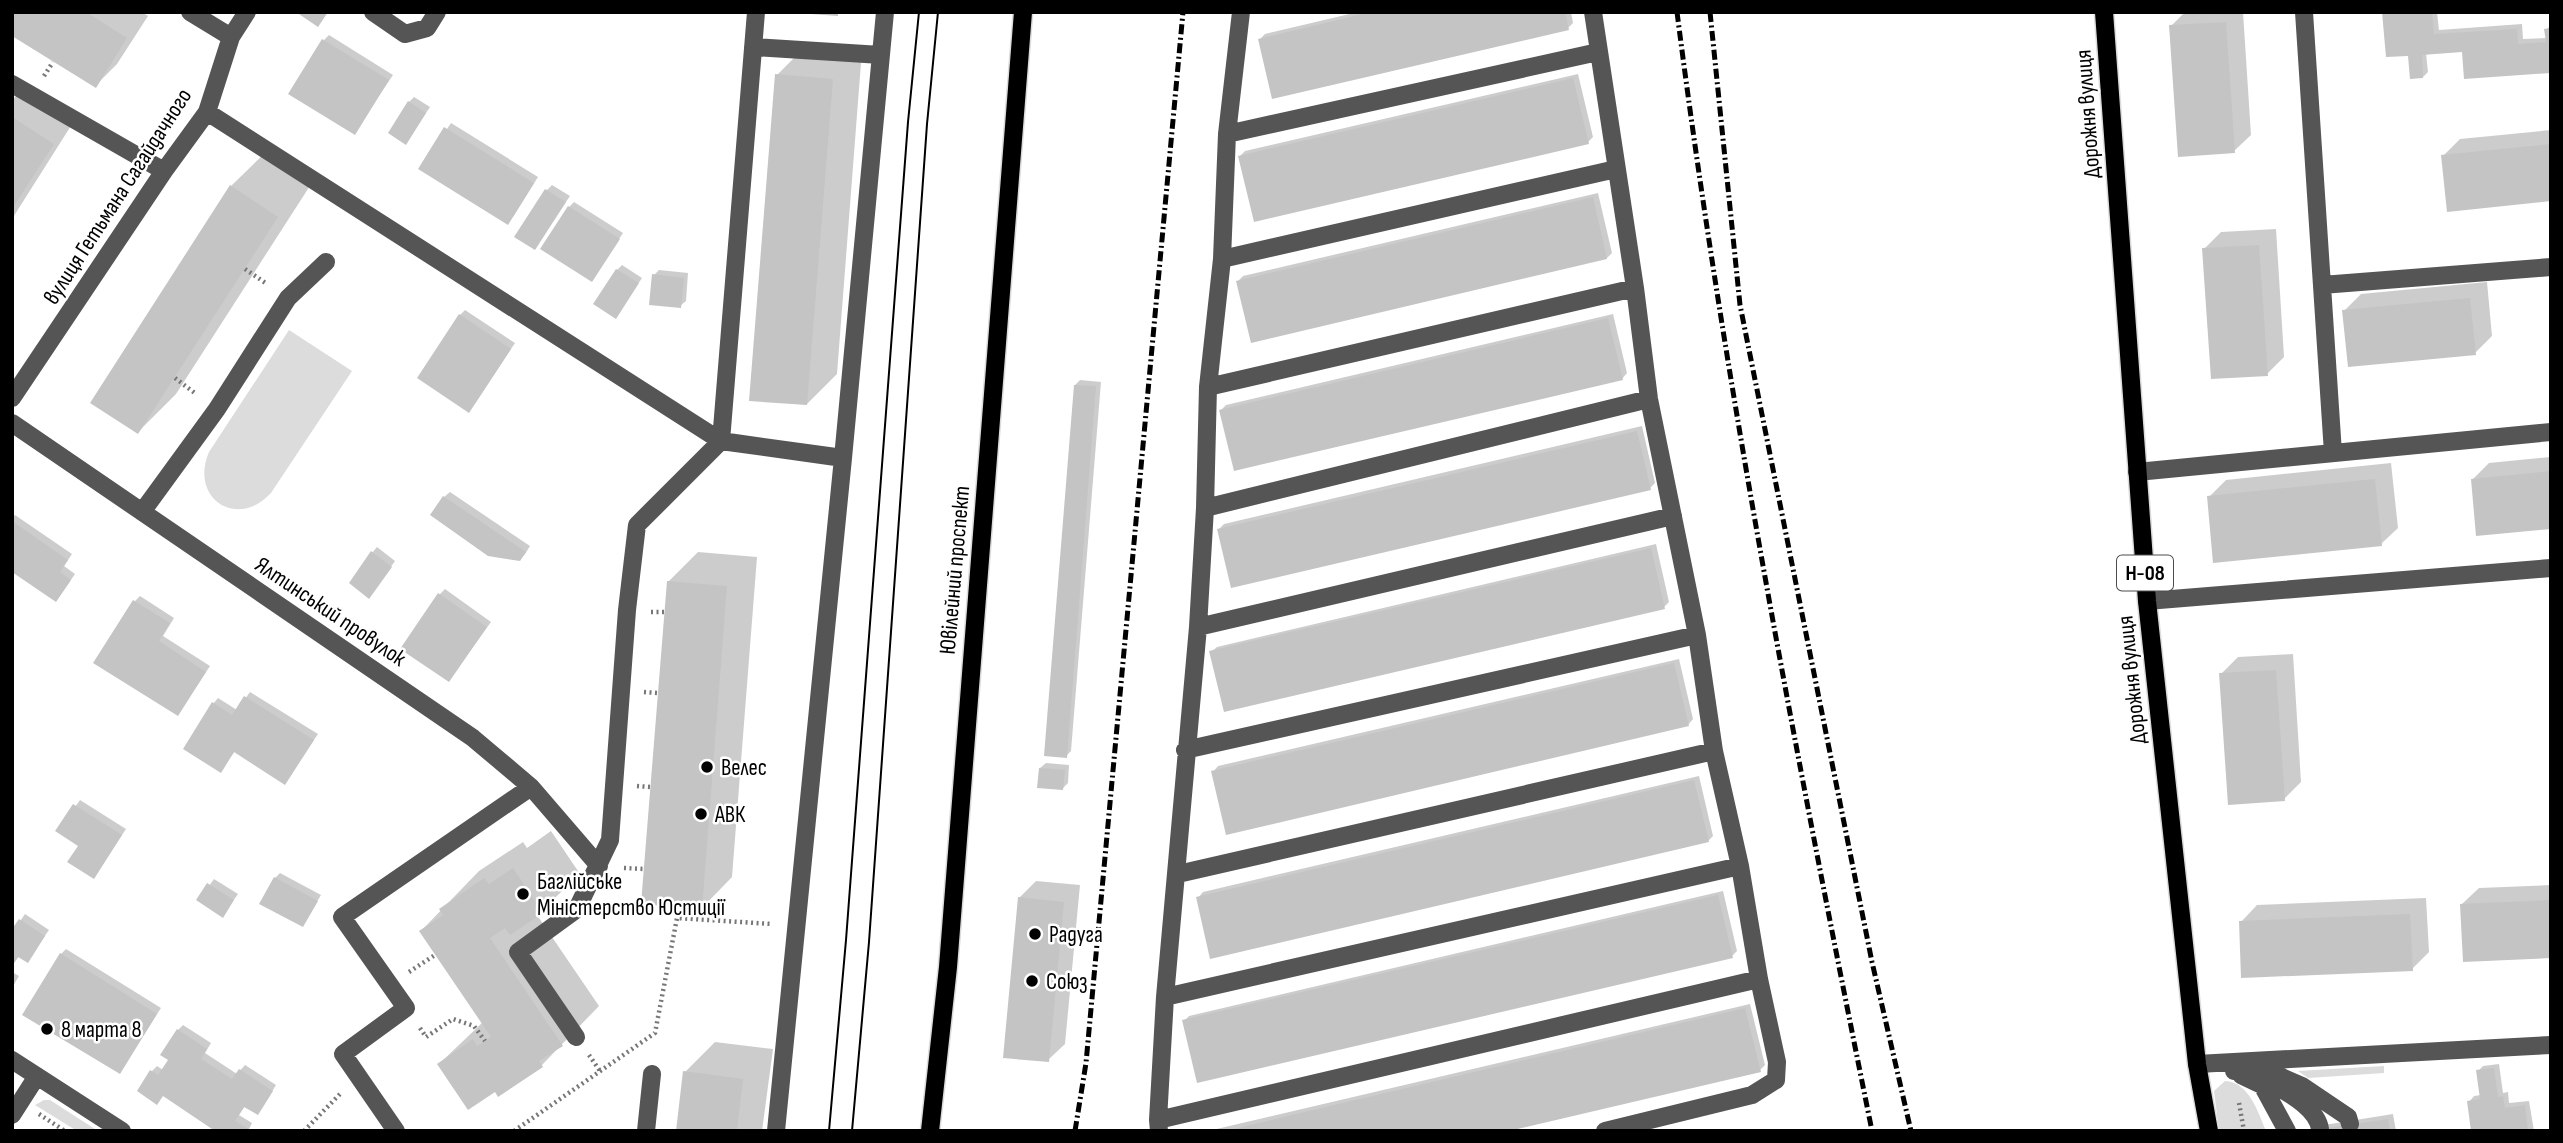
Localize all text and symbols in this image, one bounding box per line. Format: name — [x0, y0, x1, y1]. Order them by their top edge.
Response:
street label: Дорожня вулиця — [2070, 49, 2106, 179]
street label: вулиця Гетьмана Сагайдачного — [38, 83, 198, 310]
street label: Ювілейний проспект — [934, 485, 976, 656]
street label: Ялтинський провулок — [250, 551, 412, 673]
road number: Н-08 — [2117, 556, 2173, 590]
street label: Дорожня вулиця — [2111, 614, 2153, 745]
place label: Велес — [721, 754, 767, 782]
marker: Велес — [699, 759, 715, 775]
place label: АВК — [714, 801, 746, 829]
marker: АВК — [693, 806, 709, 822]
place label: Баглійське Міністерство Юстиції — [537, 868, 726, 922]
marker: Баглійське Міністерство Юстиції — [515, 886, 531, 902]
place label: Радуга — [1049, 921, 1103, 949]
marker: Радуга — [1027, 926, 1043, 942]
place label: Союз — [1046, 968, 1088, 996]
marker: Союз — [1024, 973, 1040, 989]
place label: 8 марта 8 — [61, 1016, 142, 1044]
marker: 8 марта 8 — [39, 1021, 55, 1037]

